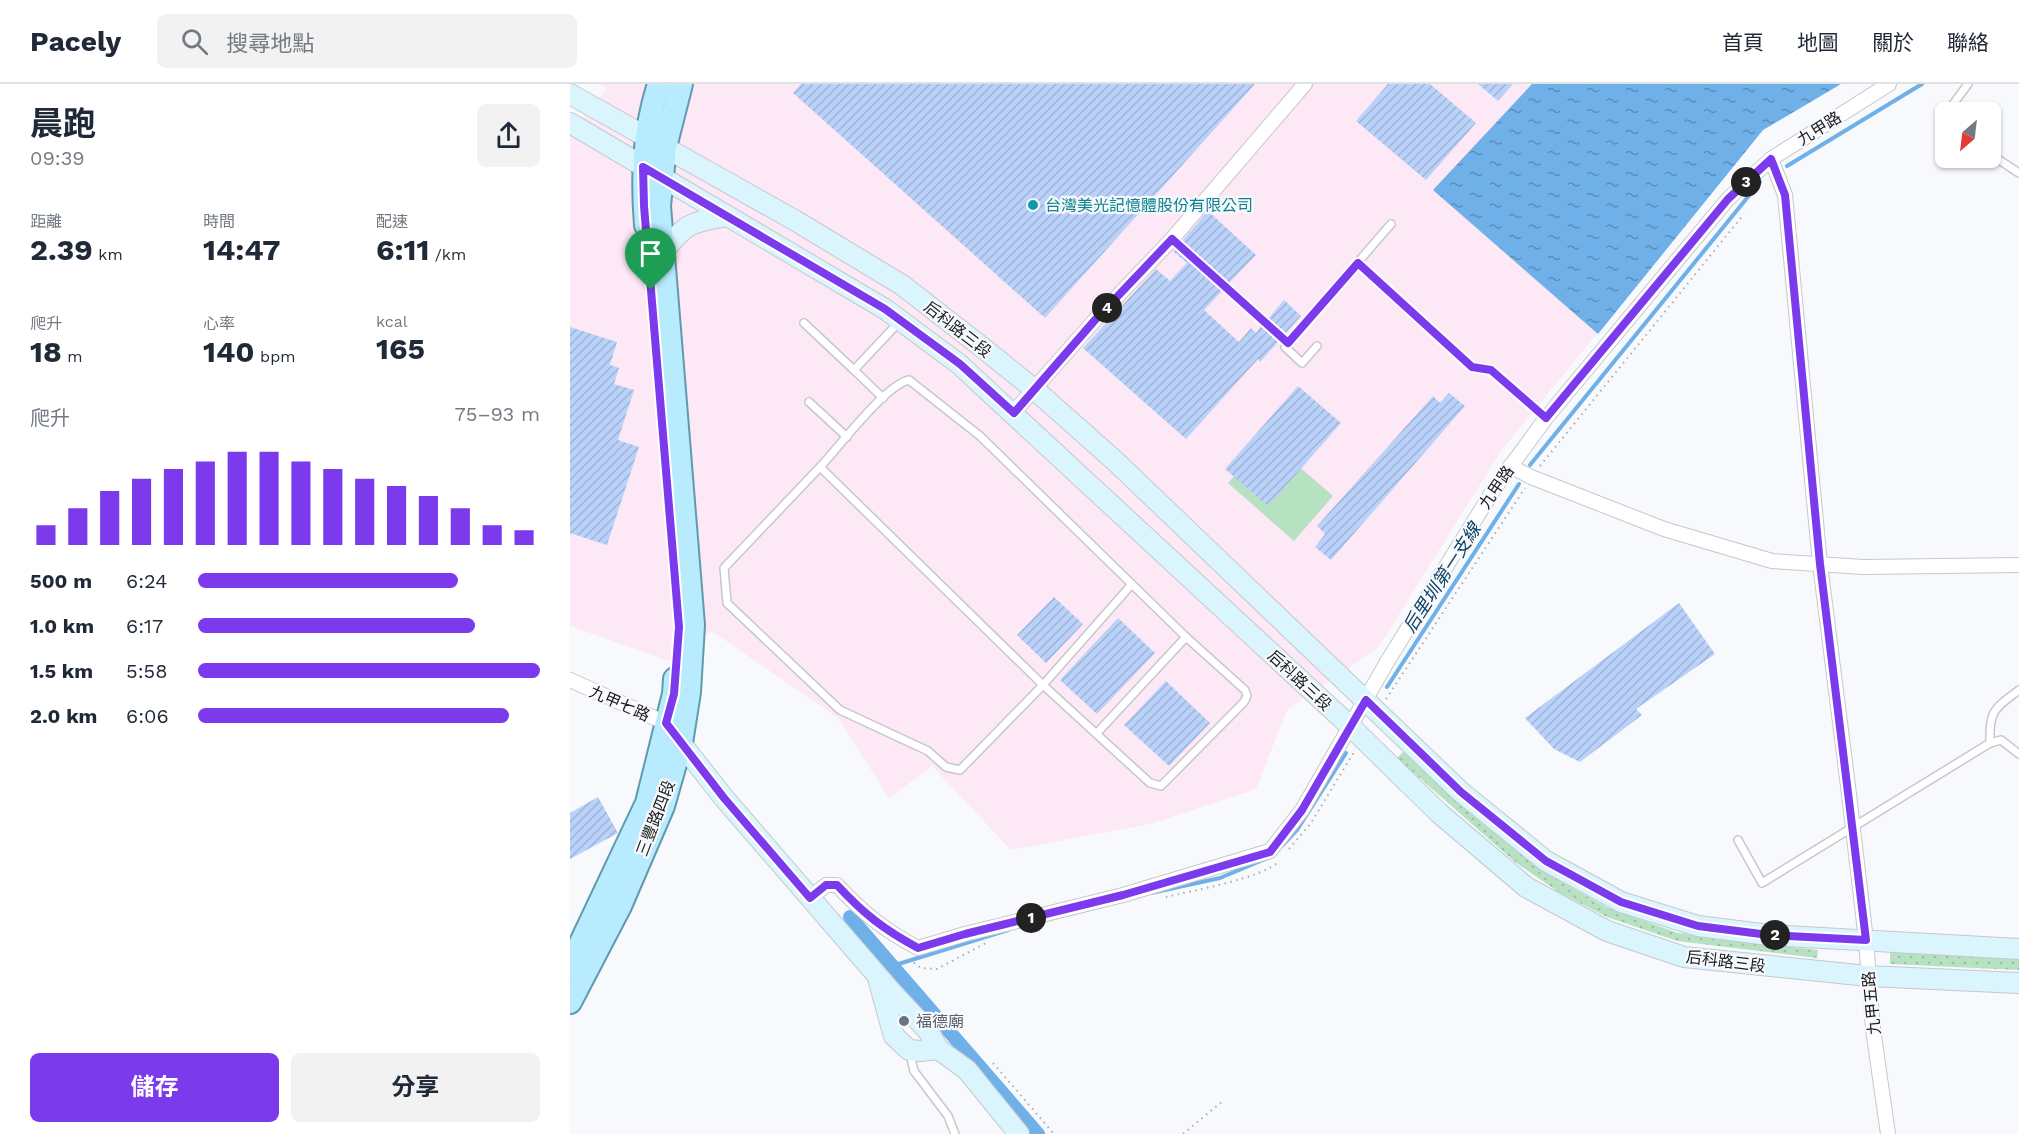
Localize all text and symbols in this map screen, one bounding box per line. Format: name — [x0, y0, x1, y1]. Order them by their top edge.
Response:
search box — [157, 14, 577, 68]
text: Pacely — [30, 25, 121, 58]
icon: search — [178, 25, 211, 58]
text: 首頁 — [1722, 30, 1764, 55]
text: 地圖 — [1797, 30, 1839, 55]
text: 關於 — [1872, 30, 1914, 55]
text: 聯絡 — [1947, 30, 1989, 55]
text: 搜尋地點 — [226, 31, 314, 56]
north arrow — [1935, 102, 2001, 168]
map controls — [1935, 102, 2001, 168]
text: 晨跑 — [30, 104, 96, 143]
button: share — [477, 104, 540, 167]
street label: 九甲路 — [1794, 108, 1845, 149]
text: 09:39 — [30, 146, 85, 170]
pin: 3 — [1731, 167, 1761, 197]
text: 3 — [1741, 172, 1751, 191]
place label: 台灣美光記憶體股份有限公司 — [1045, 196, 1253, 215]
marker: 台灣美光記憶體股份有限公司 — [1026, 198, 1040, 212]
text: 距離 — [30, 212, 62, 231]
text: 時間 — [203, 212, 235, 231]
text: 配速 — [376, 212, 408, 231]
pin — [625, 228, 676, 290]
text: 2.39 — [30, 232, 93, 267]
text: 14:47 — [203, 232, 281, 267]
text: 6:11 — [376, 232, 429, 267]
icon: arrive — [634, 237, 667, 270]
text: km — [93, 245, 123, 264]
text: /km — [429, 245, 466, 264]
pin: 4 — [1092, 293, 1122, 323]
street label: 后科路三段 — [920, 297, 995, 362]
text: 4 — [1102, 298, 1112, 317]
text: kcal — [376, 312, 408, 331]
text: 爬升 — [30, 314, 62, 333]
text: 心率 — [203, 314, 235, 333]
text: 165 — [376, 331, 425, 366]
text: 18 — [30, 334, 62, 369]
text: 140 — [203, 334, 255, 369]
text: m — [62, 347, 82, 366]
text: bpm — [255, 347, 295, 366]
text: 75–93 m — [455, 402, 540, 426]
text: 爬升 — [30, 406, 70, 430]
street label: 九甲路 — [1475, 462, 1518, 512]
water label: 后里圳第一支線 — [1398, 517, 1486, 636]
text: 500 m — [30, 569, 92, 593]
text: 6:24 — [126, 569, 167, 593]
text: 1.0 km — [30, 614, 94, 638]
text: 6:17 — [126, 614, 163, 638]
street label: 后科路三段 — [1264, 646, 1335, 715]
text: 1.5 km — [30, 659, 93, 683]
text: 5:58 — [126, 659, 168, 683]
street label: 九甲七路 — [587, 682, 653, 725]
text: 2.0 km — [30, 704, 97, 728]
text: 6:06 — [126, 704, 169, 728]
street label: 三豐路四段 — [632, 777, 679, 859]
pin: 1 — [1016, 903, 1046, 933]
text: 1 — [1028, 908, 1034, 927]
pin: 2 — [1760, 920, 1790, 950]
text: 2 — [1770, 925, 1780, 944]
street label: 后科路三段 — [1685, 947, 1767, 976]
street label: 九甲五路 — [1859, 970, 1884, 1036]
place label: 福德廟 — [916, 1012, 964, 1031]
marker: 福德廟 — [897, 1014, 911, 1028]
button: 儲存 — [30, 1053, 279, 1122]
button: 分享 — [291, 1053, 540, 1122]

